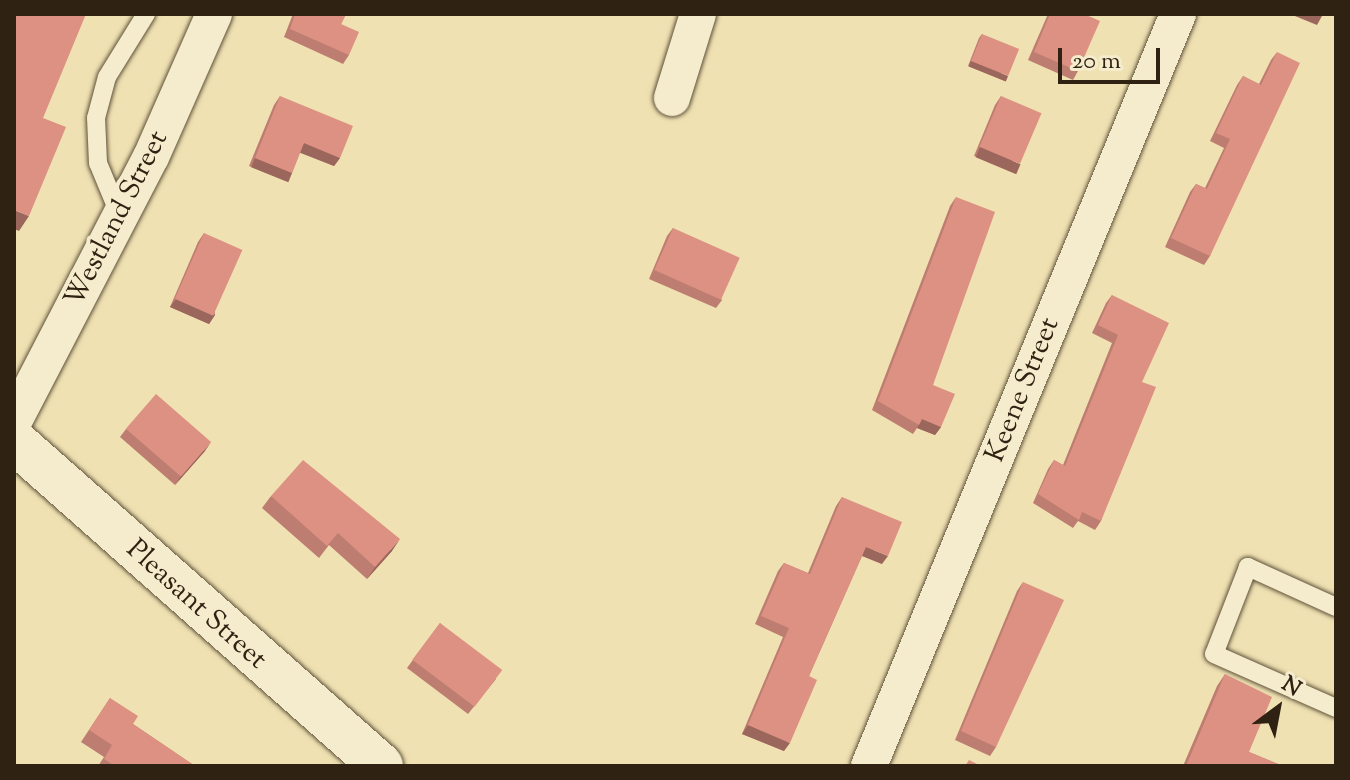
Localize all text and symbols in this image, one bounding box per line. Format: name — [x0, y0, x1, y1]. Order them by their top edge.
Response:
scale bar — [1062, 32, 1164, 82]
text: 20 m — [1072, 45, 1121, 79]
street label: Westland Street — [58, 125, 176, 313]
street label: Keene Street — [979, 313, 1067, 467]
street label: Pleasant Street — [119, 533, 273, 677]
north arrow — [1238, 668, 1318, 748]
text: N — [1275, 669, 1307, 706]

